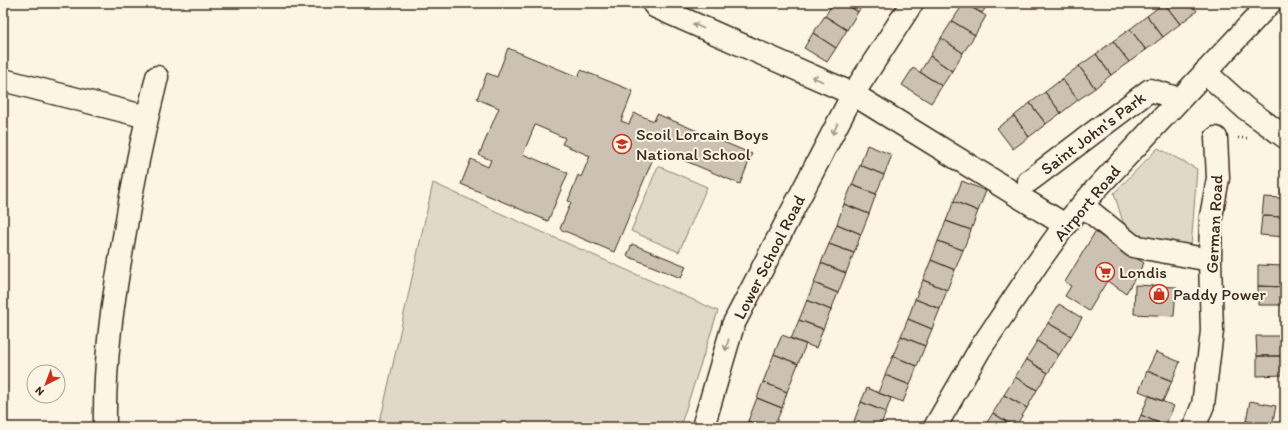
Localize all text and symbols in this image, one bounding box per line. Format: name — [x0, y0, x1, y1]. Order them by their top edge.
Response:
one-way arrow — [693, 22, 705, 29]
one-way arrow — [811, 74, 823, 82]
street label: Saint John's Park — [1037, 87, 1149, 179]
one-way arrow — [831, 123, 838, 135]
place label: Scoil Lorcain Boys National School — [636, 124, 768, 164]
school or university icon: Scoil Lorcain Boys National School — [611, 133, 633, 155]
street label: Airport Road — [1050, 161, 1124, 245]
street label: German Road — [1201, 173, 1227, 274]
street label: Lower School Road — [729, 191, 809, 322]
supermarket icon: Londis — [1094, 261, 1116, 283]
place label: Londis — [1119, 262, 1167, 282]
shop icon: Paddy Power — [1148, 283, 1170, 305]
place label: Paddy Power — [1173, 284, 1266, 304]
one-way arrow — [723, 339, 730, 352]
north arrow — [26, 364, 66, 404]
text: N — [33, 384, 47, 398]

